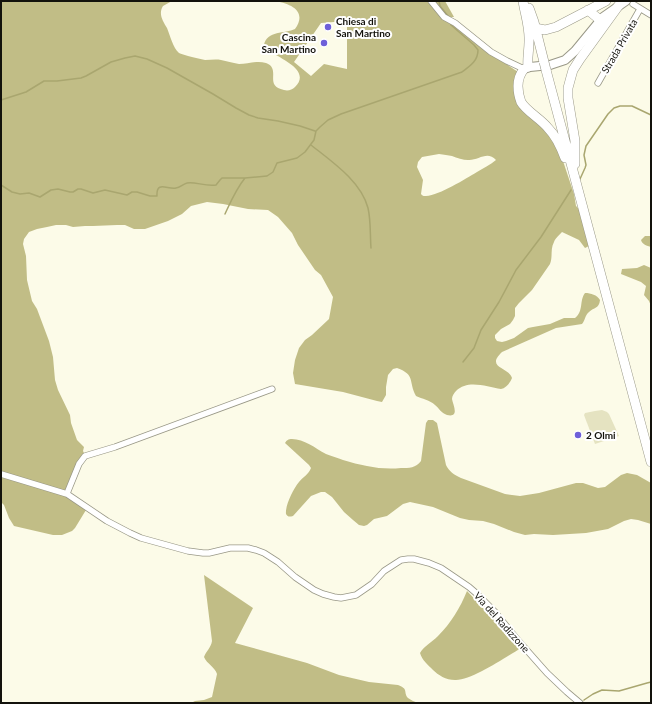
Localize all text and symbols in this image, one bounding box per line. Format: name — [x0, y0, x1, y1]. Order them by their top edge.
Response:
place label: Chiesa di San Martino — [336, 15, 391, 39]
street label: Strada Privata — [599, 17, 639, 75]
marker: Chiesa di San Martino — [323, 22, 333, 32]
place label: Cascina San Martino — [261, 31, 316, 55]
marker: Cascina San Martino — [319, 38, 329, 48]
place label: 2 Olmi — [586, 429, 616, 441]
marker: 2 Olmi — [573, 430, 583, 440]
street label: Via del Radizzone — [472, 589, 532, 655]

